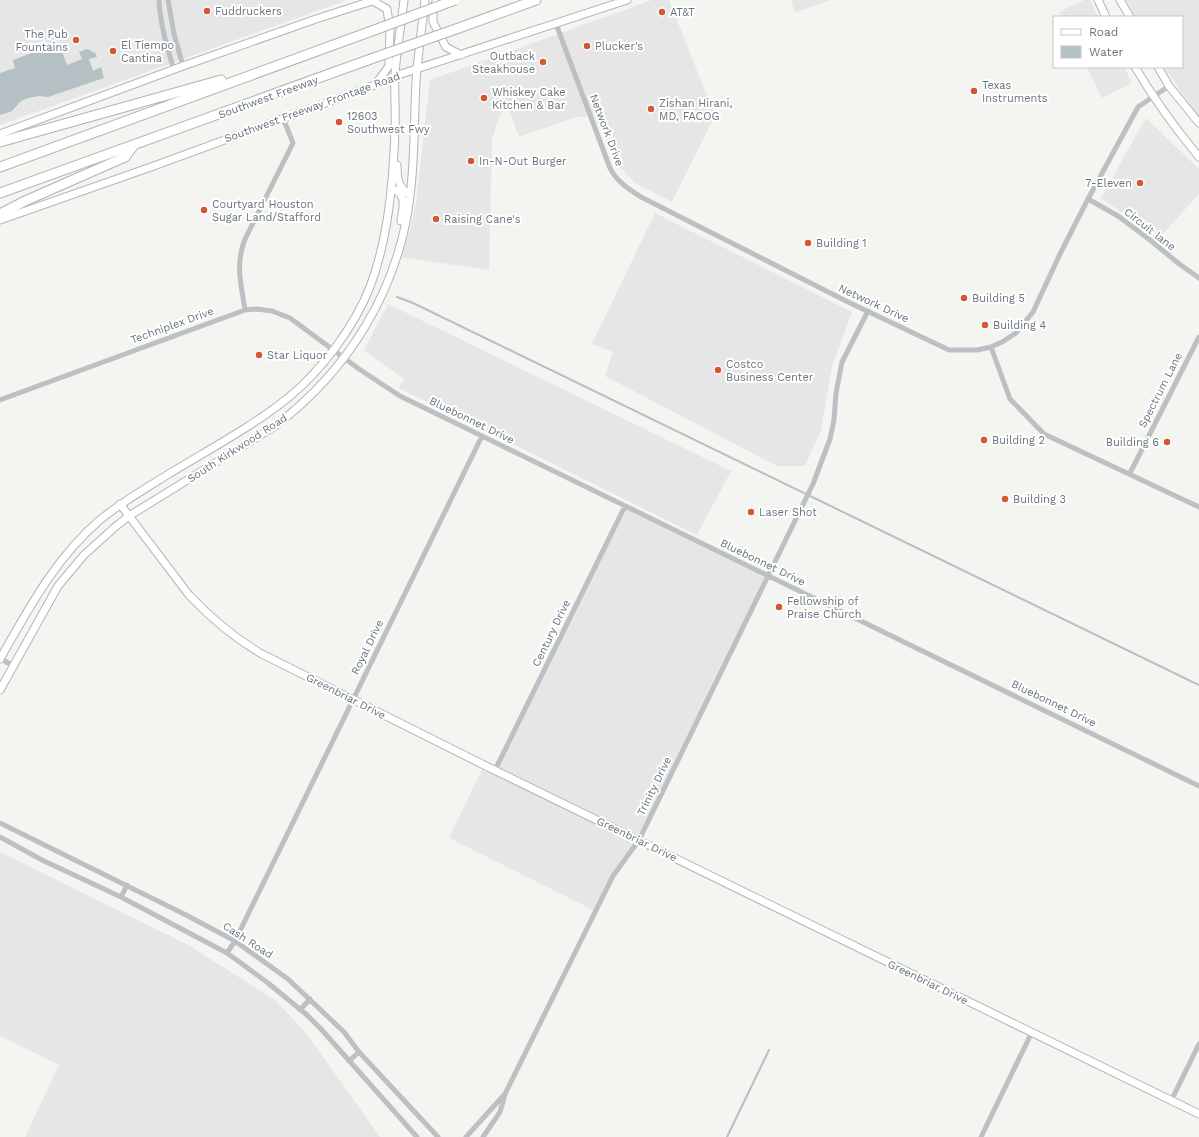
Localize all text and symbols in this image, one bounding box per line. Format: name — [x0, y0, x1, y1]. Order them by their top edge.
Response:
place label: Fuddruckers — [215, 5, 282, 18]
marker: Fuddruckers — [202, 6, 212, 16]
place label: AT&T — [670, 6, 695, 19]
marker: AT&T — [657, 7, 667, 17]
legend — [1053, 16, 1183, 68]
text: Road — [1089, 25, 1118, 39]
place label: The Pub Fountains — [15, 28, 68, 54]
marker: The Pub Fountains — [71, 35, 81, 45]
place label: El Tiempo Cantina — [121, 39, 174, 65]
place label: Plucker's — [595, 40, 643, 53]
marker: Plucker's — [582, 41, 592, 51]
text: Water — [1089, 45, 1124, 59]
marker: El Tiempo Cantina — [108, 46, 118, 56]
place label: Outback Steakhouse — [472, 50, 535, 76]
marker: Outback Steakhouse — [538, 57, 548, 67]
street label: Southwest Freeway Frontage Road — [223, 70, 402, 145]
street label: Southwest Freeway — [217, 73, 320, 122]
place label: Texas Instruments — [982, 79, 1048, 105]
place label: Whiskey Cake Kitchen & Bar — [492, 86, 566, 112]
marker: Texas Instruments — [969, 86, 979, 96]
street label: Network Drive — [587, 92, 626, 168]
marker: Whiskey Cake Kitchen & Bar — [479, 93, 489, 103]
place label: Zishan Hirani, MD, FACOG — [659, 97, 733, 123]
marker: Zishan Hirani, MD, FACOG — [646, 104, 656, 114]
place label: 12603 Southwest Fwy — [347, 110, 430, 136]
marker: 12603 Southwest Fwy — [334, 117, 344, 127]
place label: In-N-Out Burger — [479, 155, 567, 168]
marker: In-N-Out Burger — [466, 156, 476, 166]
place label: 7-Eleven — [1085, 177, 1132, 190]
marker: 7-Eleven — [1135, 178, 1145, 188]
place label: Courtyard Houston Sugar Land/Stafford — [212, 198, 321, 224]
marker: Courtyard Houston Sugar Land/Stafford — [199, 205, 209, 215]
street label: Circuit lane — [1121, 205, 1178, 254]
place label: Raising Cane's — [444, 213, 521, 226]
marker: Raising Cane's — [431, 214, 441, 224]
place label: Building 1 — [816, 237, 867, 250]
marker: Building 1 — [803, 238, 813, 248]
street label: Network Drive — [837, 282, 911, 325]
place label: Building 5 — [972, 292, 1025, 305]
marker: Building 5 — [959, 293, 969, 303]
street label: Techniplex Drive — [129, 304, 216, 347]
place label: Building 4 — [993, 319, 1046, 332]
marker: Building 4 — [980, 320, 990, 330]
place label: Star Liquor — [267, 349, 328, 362]
marker: Star Liquor — [254, 350, 264, 360]
street label: Spectrum Lane — [1136, 351, 1185, 430]
place label: Costco Business Center — [726, 358, 814, 384]
marker: Costco Business Center — [713, 365, 723, 375]
street label: Bluebonnet Drive — [427, 394, 516, 447]
street label: South Kirkwood Road — [185, 411, 290, 486]
place label: Building 2 — [992, 434, 1045, 447]
marker: Building 2 — [979, 435, 989, 445]
place label: Building 6 — [1106, 436, 1159, 449]
marker: Building 6 — [1162, 437, 1172, 447]
place label: Building 3 — [1013, 493, 1066, 506]
marker: Building 3 — [1000, 494, 1010, 504]
place label: Laser Shot — [759, 506, 817, 519]
marker: Laser Shot — [746, 507, 756, 517]
street label: Bluebonnet Drive — [718, 536, 807, 589]
place label: Fellowship of Praise Church — [787, 595, 862, 621]
street label: Century Drive — [530, 598, 573, 669]
marker: Fellowship of Praise Church — [774, 602, 784, 612]
street label: Royal Drive — [349, 618, 386, 677]
street label: Greenbriar Drive — [304, 671, 388, 722]
street label: Bluebonnet Drive — [1009, 677, 1098, 730]
street label: Trinity Drive — [635, 755, 674, 818]
street label: Greenbriar Drive — [595, 814, 679, 865]
street label: Cash Road — [220, 919, 275, 961]
street label: Greenbriar Drive — [886, 957, 970, 1008]

